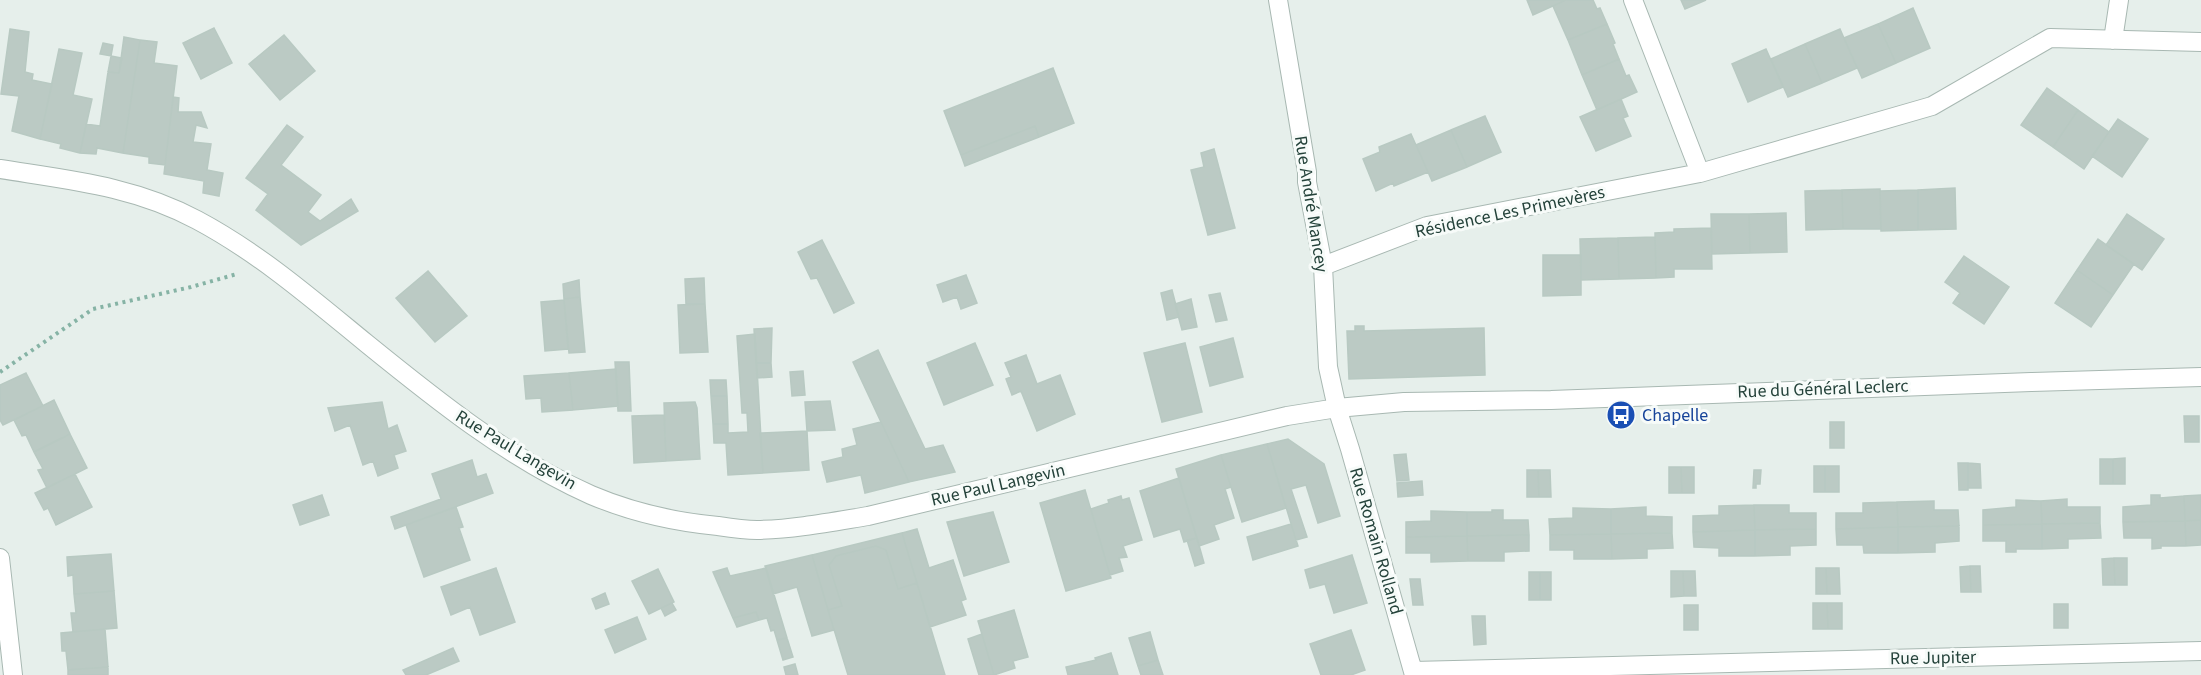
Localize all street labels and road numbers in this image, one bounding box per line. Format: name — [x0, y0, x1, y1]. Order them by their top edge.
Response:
street label: Rue André Mancey — [1288, 134, 1334, 275]
street label: Résidence Les Primevères — [1413, 180, 1607, 244]
street label: Rue du Général Leclerc — [1737, 374, 1909, 404]
street label: Rue Paul Langevin — [451, 404, 581, 496]
street label: Rue Paul Langevin — [928, 457, 1068, 513]
street label: Rue Romain Rolland — [1343, 464, 1409, 618]
street label: Rue Jupiter — [1890, 645, 1977, 671]

